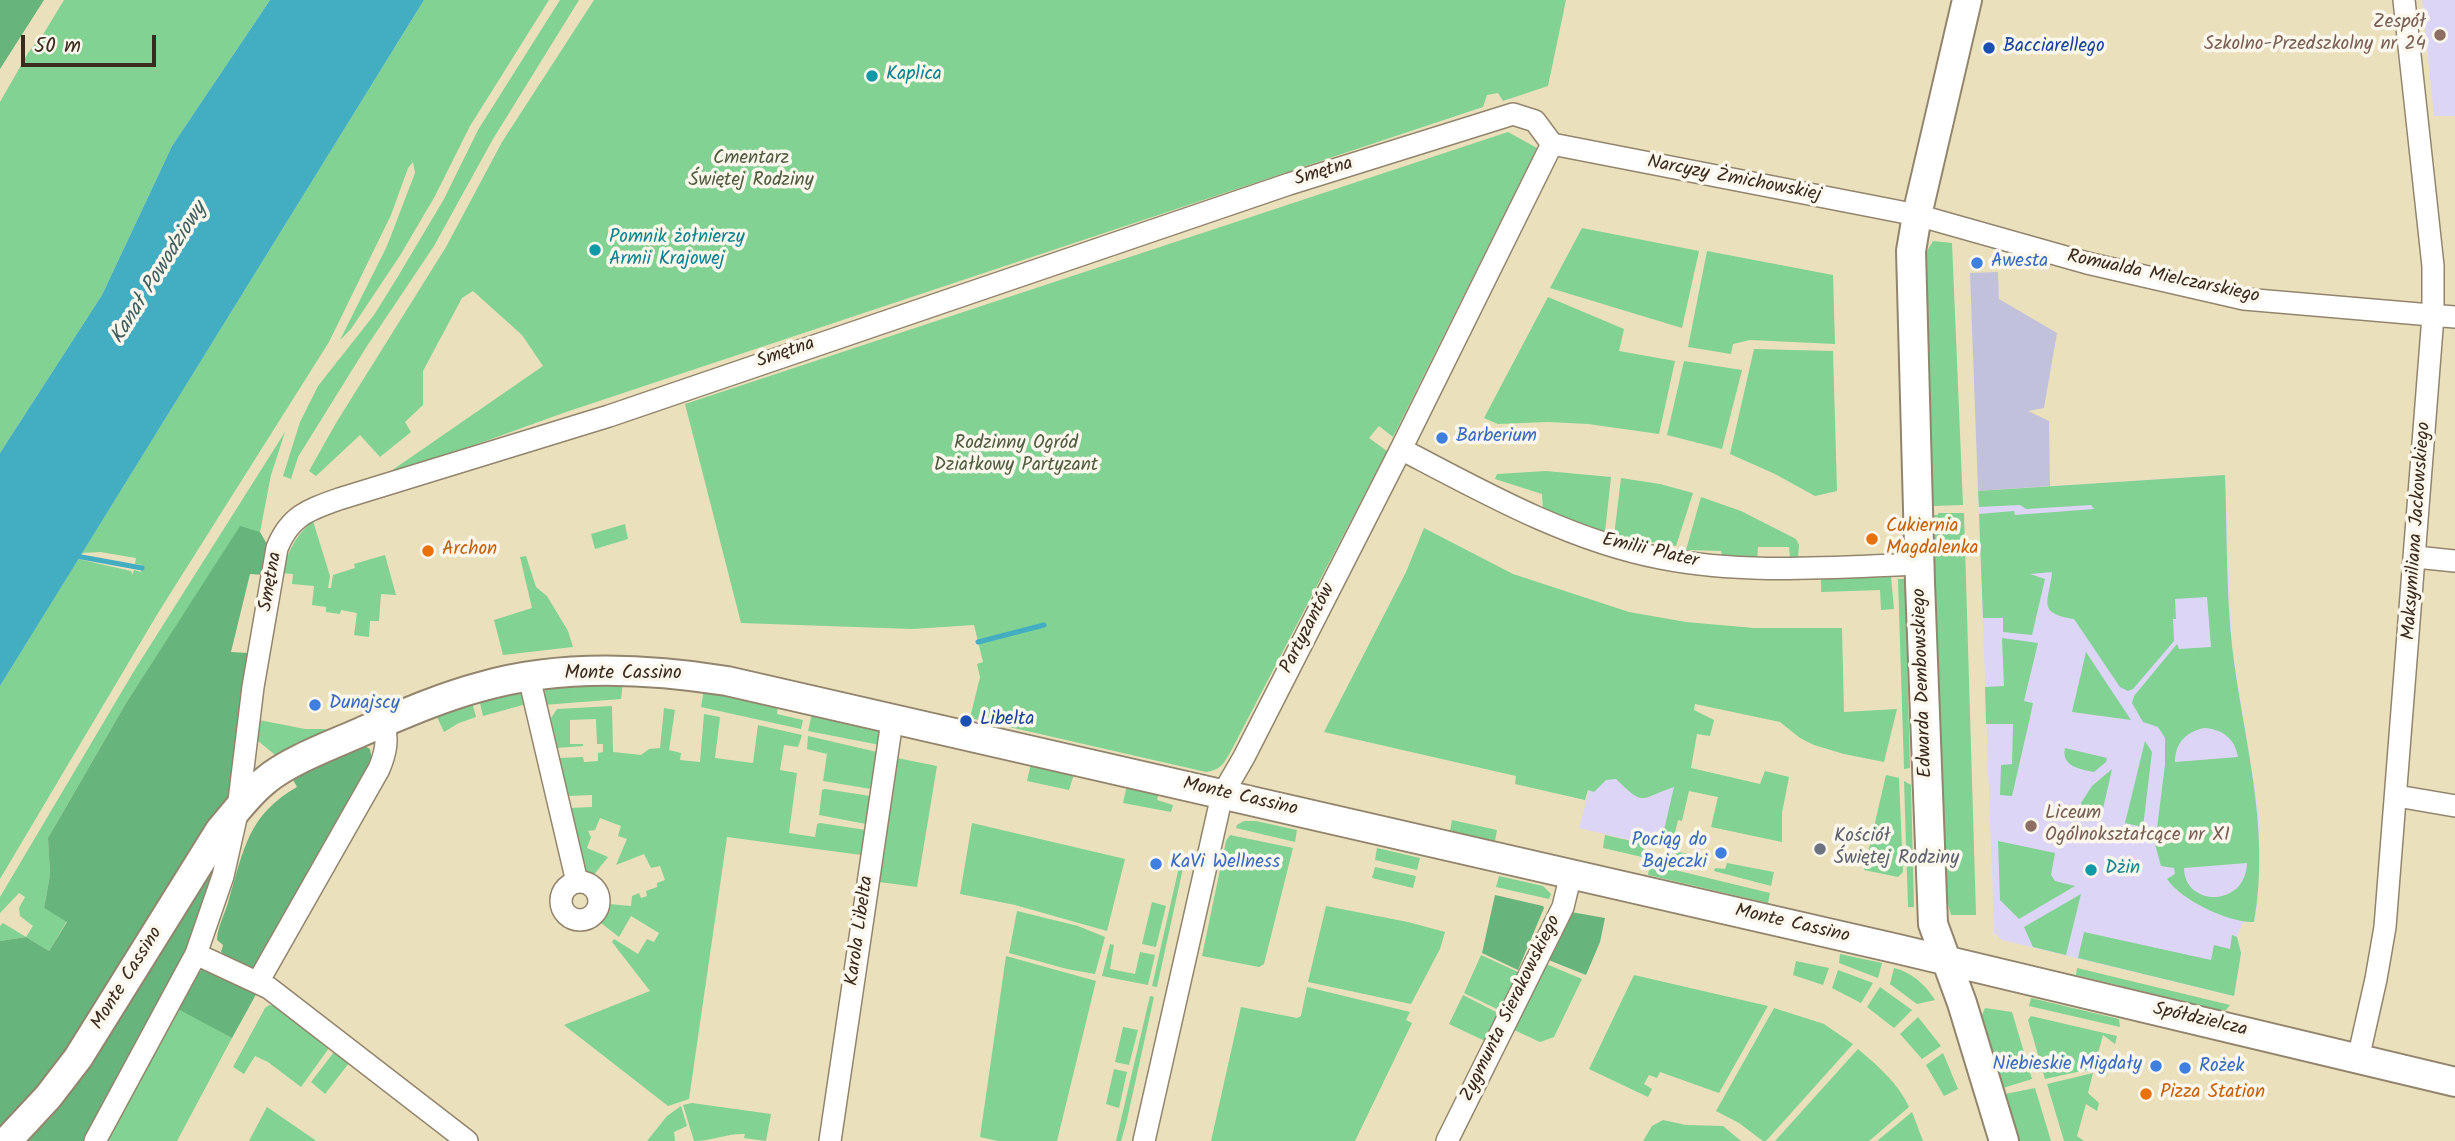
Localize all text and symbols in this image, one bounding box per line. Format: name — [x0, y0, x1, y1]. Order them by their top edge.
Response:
place label: Zespół Szkolno-Przedszkolny nr 24 — [2204, 13, 2426, 57]
scale bar — [24, 21, 159, 65]
marker: Zespół Szkolno-Przedszkolny nr 24 — [2432, 27, 2448, 43]
text: 50 m — [34, 30, 81, 63]
place label: Bacciarellego — [2003, 37, 2105, 59]
marker: Bacciarellego — [1981, 40, 1997, 56]
place label: Kaplica — [886, 65, 942, 87]
marker: Kaplica — [864, 68, 880, 84]
park label: Cmentarz Świętej Rodziny — [688, 149, 814, 193]
street label: Narcyzy Żmichowskiej — [1645, 152, 1823, 208]
street label: Smętna — [1292, 153, 1356, 193]
water label: Kanał Powodziowy — [106, 199, 214, 349]
place label: Pomnik żołnierzy Armii Krajowej — [609, 228, 745, 272]
marker: Pomnik żołnierzy Armii Krajowej — [587, 242, 603, 258]
street label: Romualda Mielczarskiego — [2065, 246, 2261, 310]
place label: Awesta — [1991, 252, 2048, 274]
marker: Awesta — [1969, 255, 1985, 271]
street label: Smętna — [754, 333, 818, 375]
street label: Maksymiliana Jackowskiego — [2399, 421, 2437, 641]
place label: Barberium — [1456, 427, 1537, 449]
marker: Barberium — [1434, 430, 1450, 446]
park label: Rodzinny Ogród Działkowy Partyzant — [934, 434, 1098, 478]
place label: Cukiernia Magdalenka — [1886, 517, 1978, 561]
street label: Emilii Plater — [1600, 530, 1700, 574]
marker: Cukiernia Magdalenka — [1864, 531, 1880, 547]
place label: Archon — [442, 540, 497, 562]
marker: Archon — [420, 543, 436, 559]
street label: Smętna — [256, 551, 288, 613]
street label: Partyzantów — [1277, 580, 1341, 678]
street label: Edwarda Dembowskiego — [1909, 588, 1939, 778]
street label: Monte Cassino — [565, 664, 681, 686]
place label: Dunajscy — [329, 694, 400, 716]
marker: Dunajscy — [307, 697, 323, 713]
place label: Libelta — [980, 710, 1034, 732]
marker: Libelta — [958, 713, 974, 729]
street label: Monte Cassino — [1180, 774, 1300, 822]
place label: Liceum Ogólnokształcące nr XI — [2045, 804, 2230, 848]
marker: Liceum Ogólnokształcące nr XI — [2023, 818, 2039, 834]
place label: Kościół Świętej Rodziny — [1834, 827, 1959, 871]
place label: Pociąg do Bajeczki — [1631, 831, 1707, 875]
marker: Kościół Świętej Rodziny — [1812, 841, 1828, 857]
marker: Pociąg do Bajeczki — [1713, 845, 1729, 861]
place label: KaVi Wellness — [1170, 853, 1280, 875]
marker: KaVi Wellness — [1148, 856, 1164, 872]
place label: Dżin — [2105, 859, 2140, 881]
marker: Dżin — [2083, 862, 2099, 878]
street label: Karola Libelta — [842, 875, 880, 987]
street label: Monte Cassino — [1732, 901, 1852, 949]
street label: Zygmunta Sierakowskiego — [1457, 912, 1567, 1106]
street label: Monte Cassino — [87, 923, 169, 1035]
street label: Spółdzielcza — [2151, 999, 2249, 1043]
place label: Niebieskie Migdały — [1993, 1055, 2142, 1077]
place label: Rożek — [2199, 1057, 2244, 1079]
marker: Niebieskie Migdały — [2148, 1058, 2164, 1074]
marker: Rożek — [2177, 1060, 2193, 1076]
place label: Pizza Station — [2160, 1083, 2265, 1105]
marker: Pizza Station — [2138, 1086, 2154, 1102]

